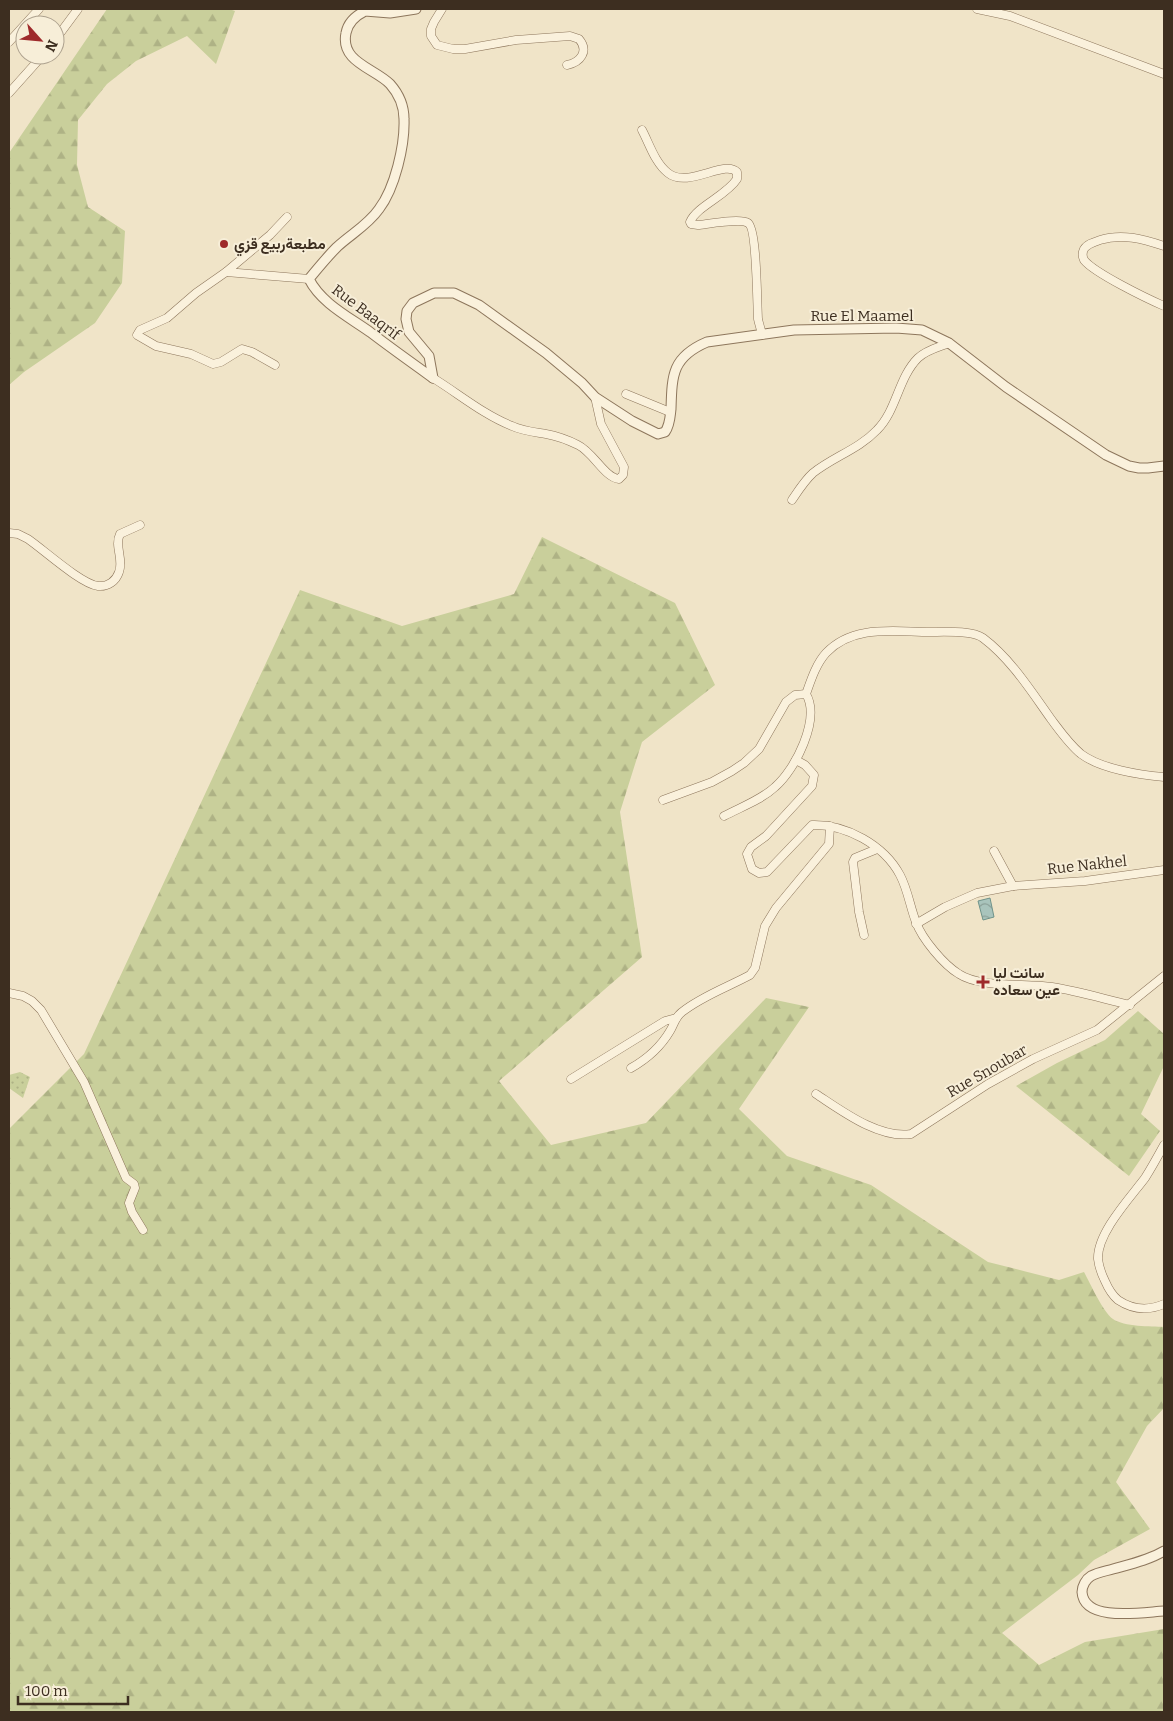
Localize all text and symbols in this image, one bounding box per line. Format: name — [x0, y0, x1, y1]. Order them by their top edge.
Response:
north arrow — [15, 15, 65, 65]
text: N — [41, 37, 61, 55]
place label: مطبعةربيع قزي — [234, 235, 326, 257]
marker: مطبعةربيع قزي — [218, 238, 230, 250]
street label: Rue Baaqrif — [328, 281, 405, 345]
street label: Rue El Maamel — [810, 307, 914, 325]
street label: Rue Nakhel — [1046, 852, 1128, 878]
place label: سانت ليا عين سعاده — [993, 964, 1060, 999]
marker: سانت ليا عين سعاده — [977, 976, 989, 988]
street label: Rue Snoubar — [944, 1041, 1031, 1101]
scale bar — [18, 1674, 128, 1706]
text: 100 m — [25, 1682, 68, 1700]

